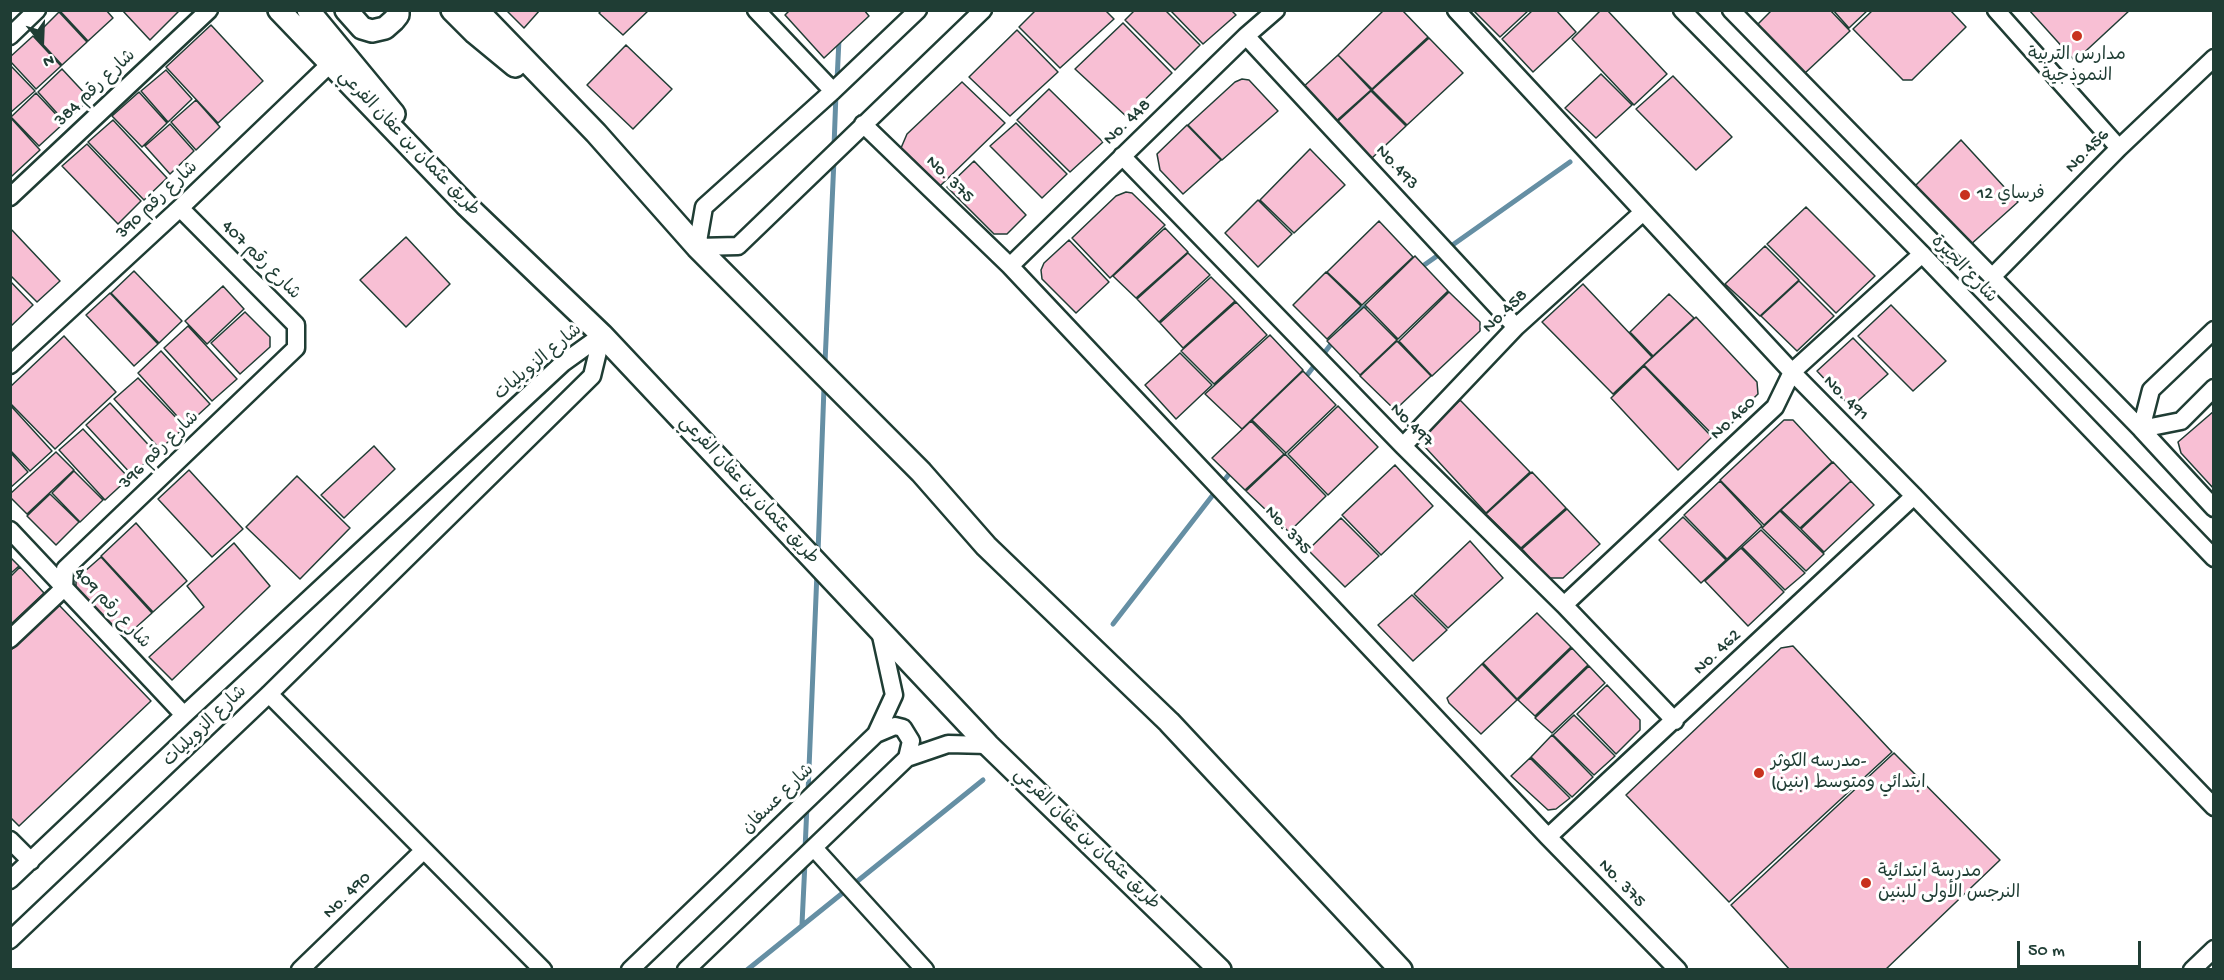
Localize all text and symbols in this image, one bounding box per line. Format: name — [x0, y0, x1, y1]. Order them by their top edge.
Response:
north arrow — [12, 12, 72, 72]
marker: مدارس التربية النموذجية — [2070, 29, 2084, 43]
place label: مدارس التربية النموذجية — [2028, 45, 2126, 88]
street label: شارع رقم 384 — [51, 46, 141, 132]
text: N — [40, 49, 56, 70]
street label: طريق عثمان بن عفان الفرعي — [332, 66, 484, 222]
street label: No. 448 — [1100, 95, 1156, 151]
street label: No.456 — [2061, 125, 2115, 179]
street label: No.493 — [1370, 141, 1422, 195]
street label: No. 375 — [920, 152, 978, 208]
street label: شارع رقم 390 — [113, 158, 203, 244]
place label: فرساي 12 — [1977, 184, 2045, 206]
marker: فرساي 12 — [1958, 188, 1972, 202]
street label: شارع رقم 407 — [216, 217, 304, 305]
street label: شارع الجيرة — [1925, 232, 2001, 308]
street label: No.458 — [1479, 285, 1533, 339]
street label: شارع الزويليات — [491, 320, 587, 406]
street label: No. 491 — [1818, 372, 1872, 426]
street label: No.460 — [1707, 392, 1761, 446]
street label: No.497 — [1384, 399, 1438, 453]
street label: شارع رقم 396 — [115, 407, 205, 495]
street label: طريق عثمان بن عفان الفرعي — [674, 412, 822, 570]
street label: No. 375 — [1259, 502, 1315, 560]
street label: شارع رقم 409 — [68, 564, 154, 654]
street label: No. 462 — [1690, 626, 1746, 680]
street label: شارع الزويليات — [160, 682, 252, 772]
place label: مدرسه الكوثر- ابتدائي ومتوسط (بنين) — [1771, 752, 1926, 795]
street label: شارع عسفان — [738, 760, 820, 840]
street label: طريق عثمان بن عفان الفرعي — [1008, 764, 1164, 916]
marker: مدرسه الكوثر- ابتدائي ومتوسط (بنين) — [1752, 766, 1766, 780]
street label: No. 375 — [1593, 855, 1649, 913]
place label: مدرسة ابتدائية النرجس الأولى للبنين — [1878, 862, 2020, 904]
street label: No. 490 — [319, 868, 377, 924]
marker: مدرسة ابتدائية النرجس الأولى للبنين — [1859, 876, 1873, 890]
scale bar — [2020, 929, 2144, 967]
text: 50 m — [2028, 941, 2065, 962]

